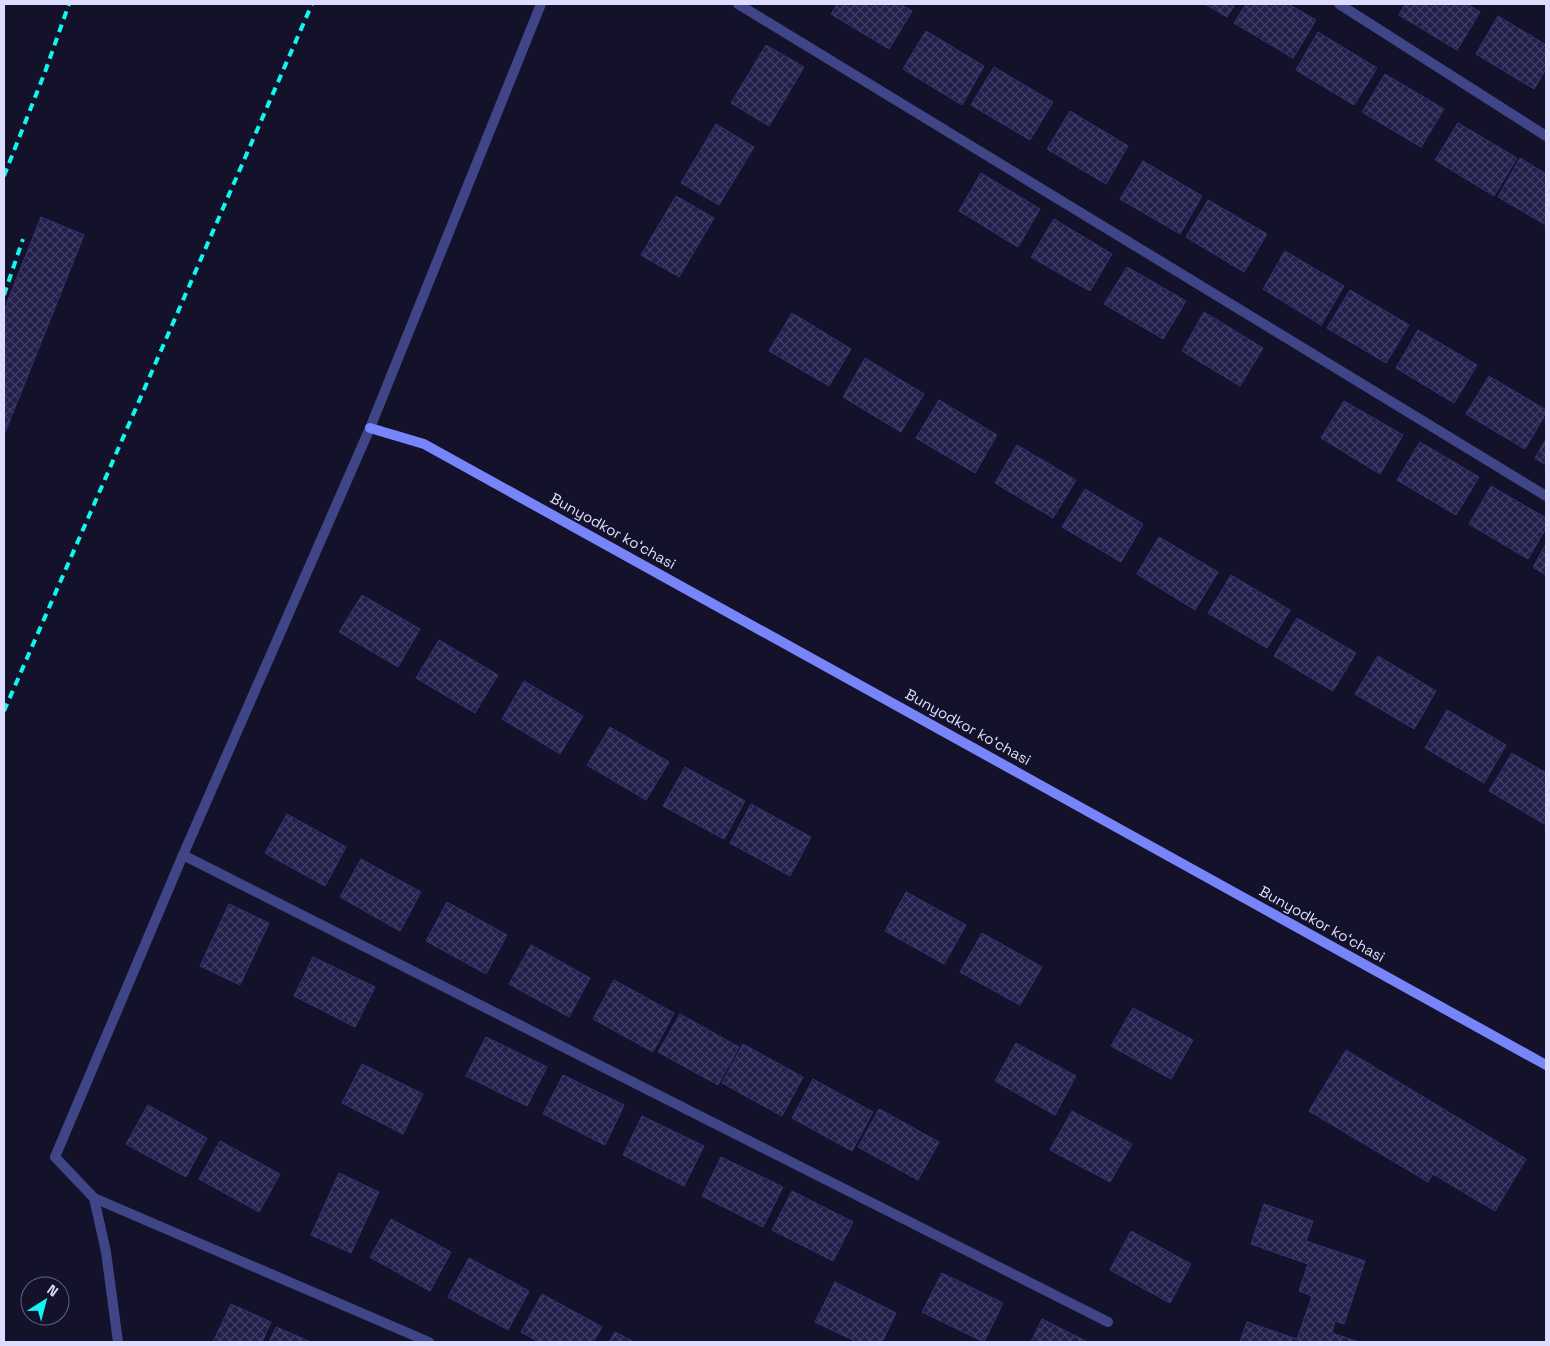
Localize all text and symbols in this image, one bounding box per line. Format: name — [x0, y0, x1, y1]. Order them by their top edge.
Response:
street label: Bunyodkor koʻchasi — [547, 488, 679, 573]
street label: Bunyodkor koʻchasi — [902, 684, 1034, 769]
street label: Bunyodkor koʻchasi — [1256, 881, 1388, 966]
north arrow — [20, 1276, 70, 1326]
text: N — [44, 1280, 62, 1301]

